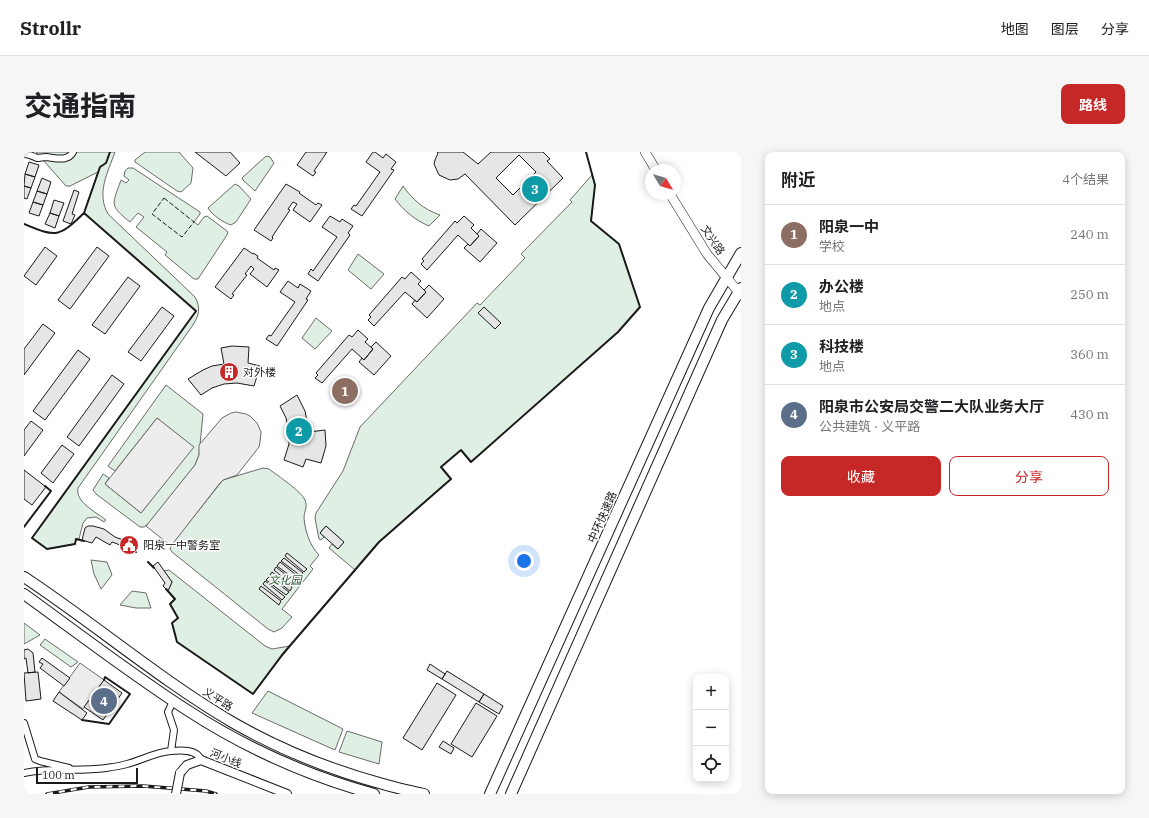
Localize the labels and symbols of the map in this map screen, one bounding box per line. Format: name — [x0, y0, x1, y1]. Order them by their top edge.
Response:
north arrow — [645, 164, 681, 200]
pin: 3 — [522, 174, 548, 204]
street label: 文兴路 — [698, 222, 728, 258]
building icon: 对外楼 — [218, 361, 240, 383]
place label: 对外楼 — [243, 365, 276, 379]
pin: 1 — [332, 376, 358, 406]
pin: 2 — [286, 416, 312, 446]
street label: 中环快速路 — [584, 489, 620, 545]
public building icon: 阳泉一中警务室 — [118, 534, 140, 556]
place label: 阳泉一中警务室 — [143, 538, 220, 552]
your location — [514, 551, 534, 571]
park label: 文化园 — [269, 573, 303, 587]
street label: 义平路 — [200, 684, 236, 714]
pin: 4 — [91, 686, 117, 716]
street label: 河小线 — [208, 745, 244, 771]
scale bar — [36, 766, 138, 785]

